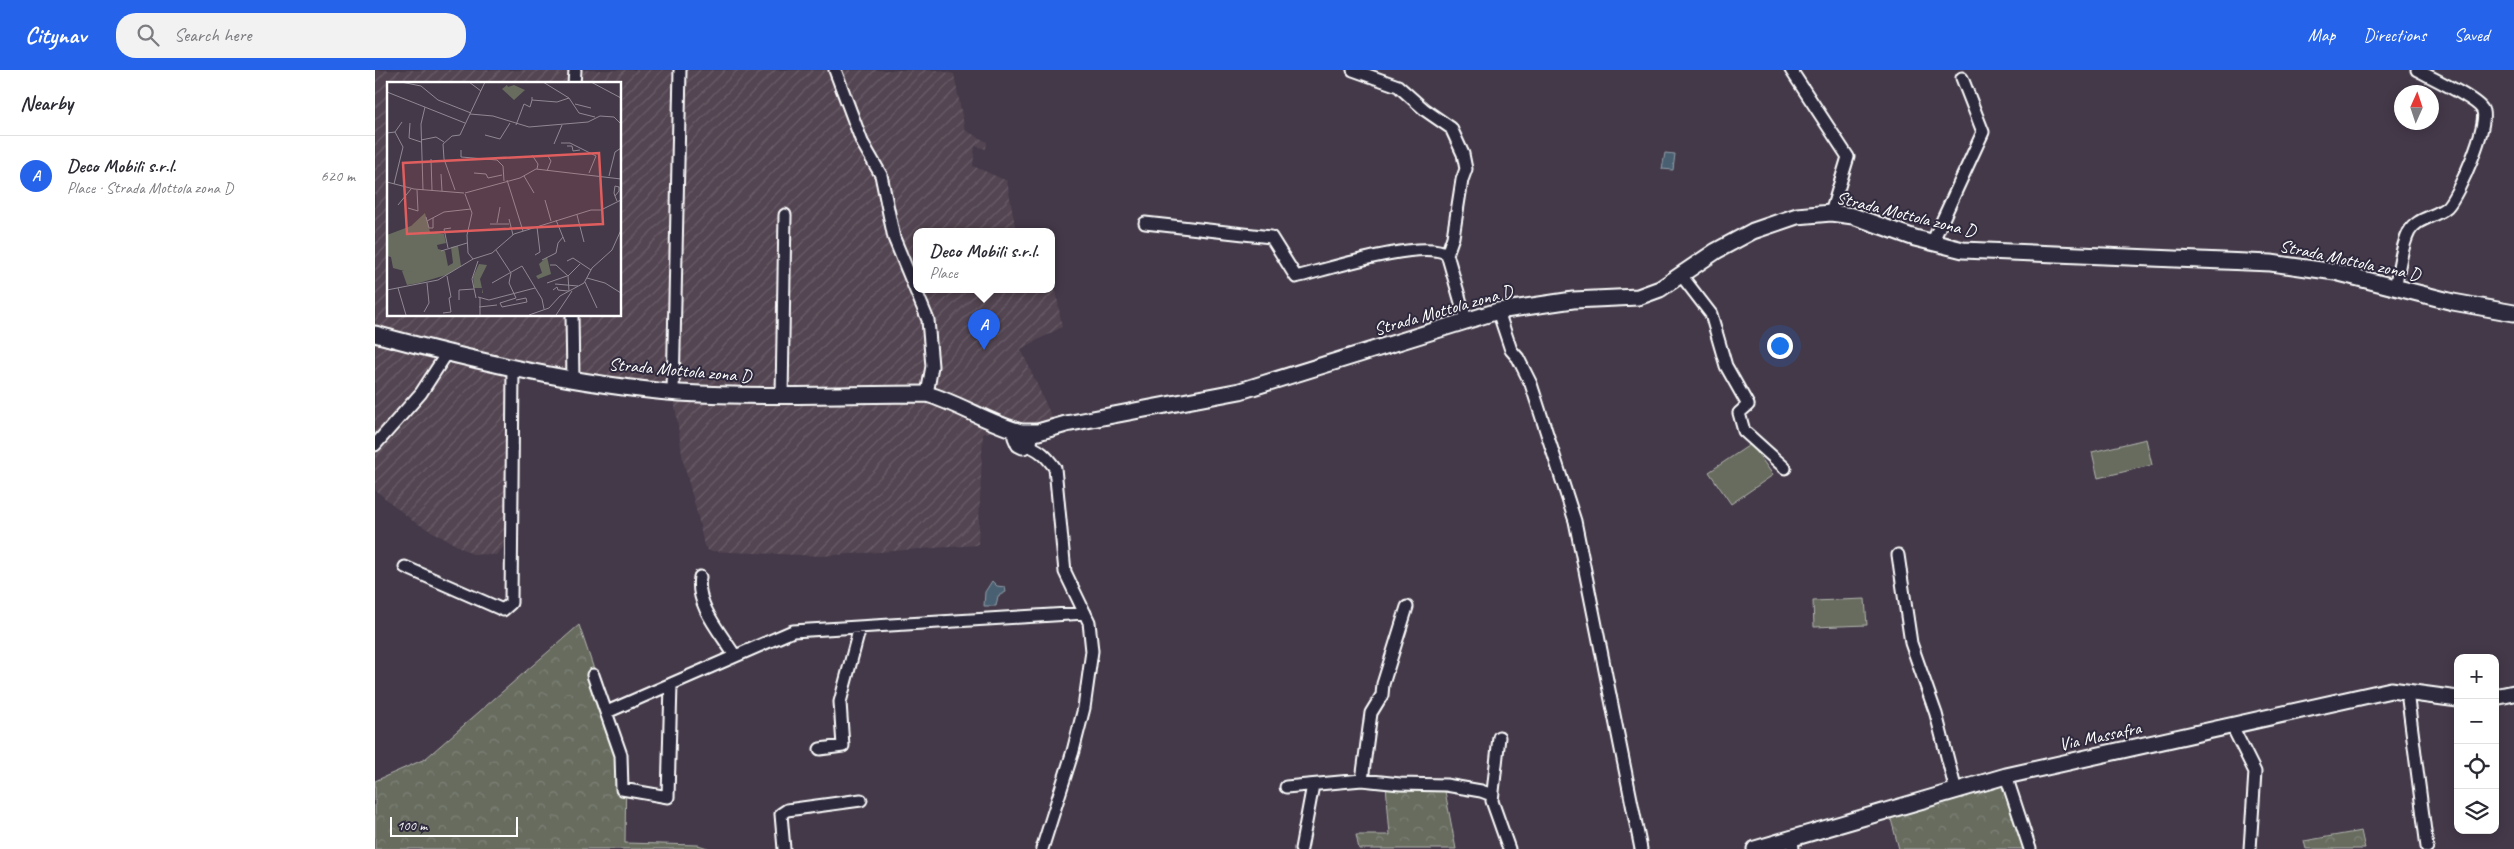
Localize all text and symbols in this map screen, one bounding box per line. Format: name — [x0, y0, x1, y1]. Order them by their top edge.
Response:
search box — [116, 13, 466, 58]
text: Citynav — [25, 20, 86, 50]
icon: search — [134, 21, 162, 49]
text: Search here — [174, 23, 251, 47]
text: Map — [2308, 24, 2335, 46]
text: Directions — [2363, 24, 2426, 46]
text: Saved — [2454, 24, 2489, 46]
inset map — [387, 82, 621, 316]
north arrow — [2394, 85, 2439, 130]
text: Nearby — [20, 90, 73, 116]
text: Deco Mobili s.r.l. — [67, 154, 176, 178]
text: A — [32, 166, 40, 186]
text: 620 m — [321, 166, 355, 186]
text: Place · Strada Mottola zona D — [67, 178, 233, 198]
street label: Strada Mottola zona D — [1834, 186, 1980, 242]
popup — [913, 228, 1055, 293]
street label: Strada Mottola zona D — [2278, 234, 2424, 286]
text: Deco Mobili s.r.l. — [930, 239, 1038, 263]
text: Place — [930, 263, 958, 283]
street label: Strada Mottola zona D — [1371, 279, 1516, 340]
pin: A — [968, 309, 1000, 350]
your location — [1767, 333, 1793, 359]
street label: Strada Mottola zona D — [608, 353, 754, 387]
map controls — [2454, 654, 2499, 834]
button: + — [2454, 654, 2499, 699]
button: − — [2454, 699, 2499, 744]
street label: Via Massafra — [2057, 716, 2145, 755]
button: locate — [2454, 744, 2499, 789]
button: layers — [2454, 789, 2499, 834]
scale bar — [390, 814, 517, 837]
text: 100 m — [397, 817, 427, 834]

